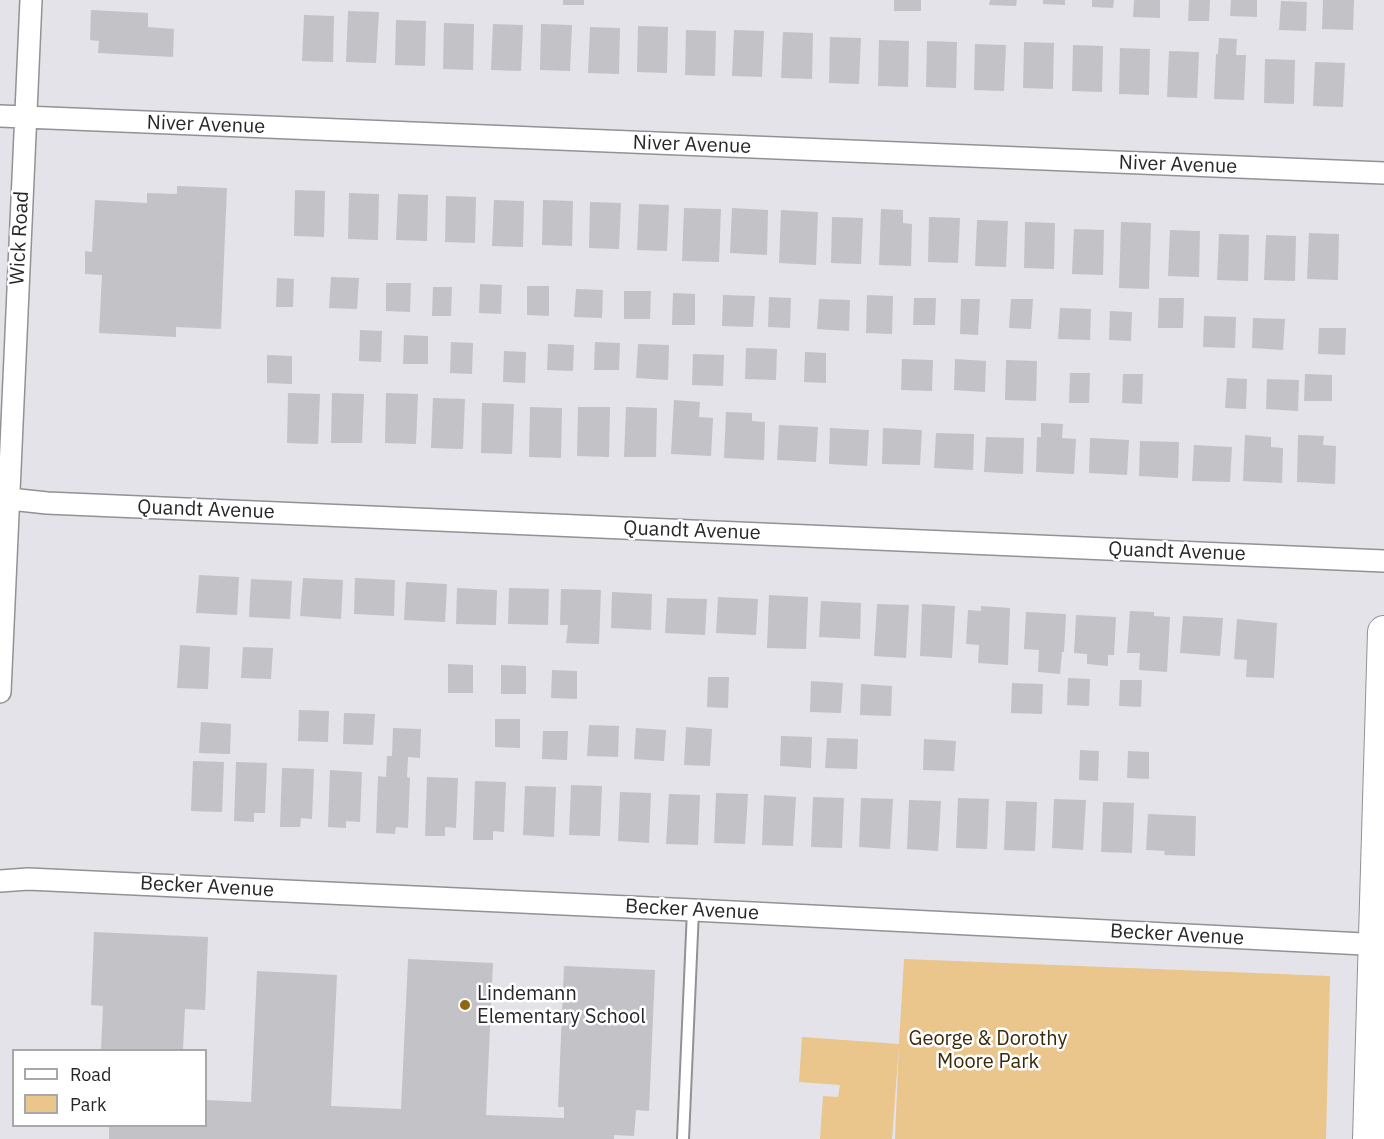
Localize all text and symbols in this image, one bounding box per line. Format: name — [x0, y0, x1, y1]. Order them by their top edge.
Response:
street label: Niver Avenue — [146, 111, 266, 139]
street label: Niver Avenue — [632, 131, 752, 159]
street label: Niver Avenue — [1118, 151, 1238, 179]
street label: Wick Road — [6, 190, 34, 286]
street label: Quandt Avenue — [137, 496, 275, 524]
street label: Quandt Avenue — [623, 517, 761, 545]
street label: Quandt Avenue — [1108, 538, 1246, 566]
street label: Becker Avenue — [139, 872, 275, 902]
street label: Becker Avenue — [624, 895, 760, 925]
street label: Becker Avenue — [1109, 920, 1245, 950]
place label: Lindemann Elementary School — [477, 982, 646, 1029]
marker: Lindemann Elementary School — [458, 998, 472, 1012]
park label: George & Dorothy Moore Park — [909, 1027, 1067, 1074]
legend — [12, 1049, 207, 1127]
text: Road — [70, 1063, 111, 1086]
text: Park — [70, 1093, 106, 1116]

